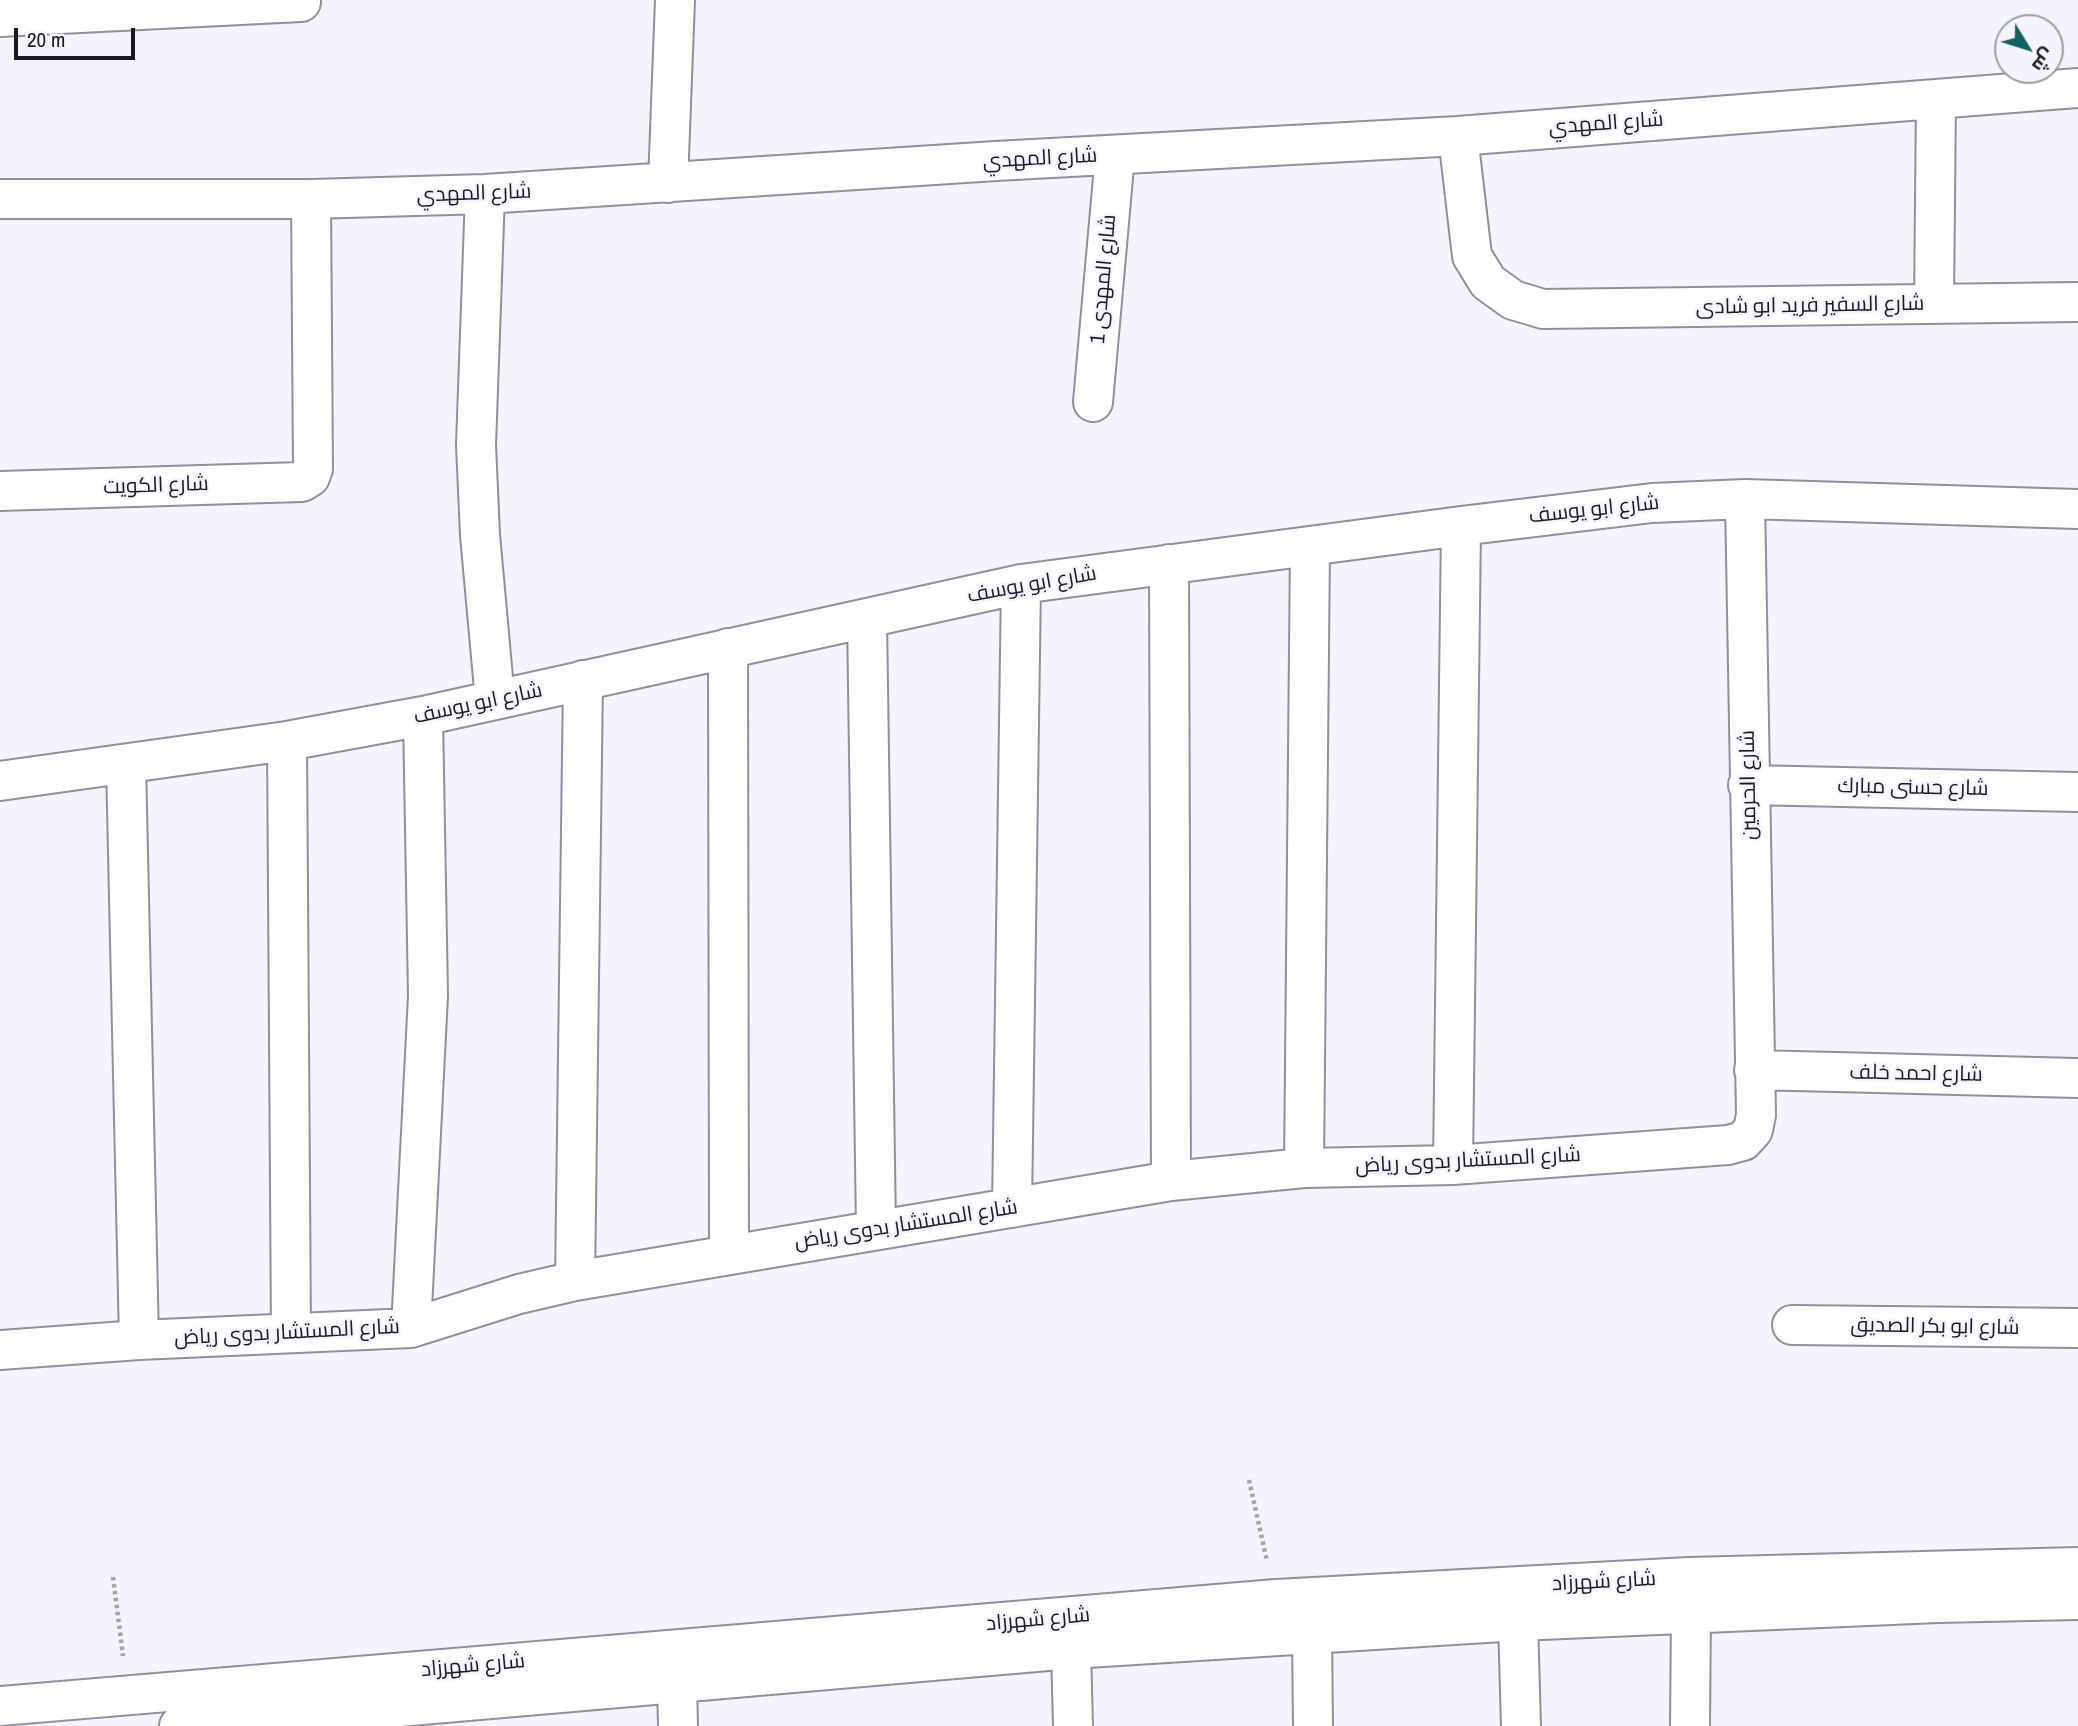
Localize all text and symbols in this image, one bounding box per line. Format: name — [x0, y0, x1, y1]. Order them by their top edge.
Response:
scale bar — [18, 14, 138, 58]
north arrow — [1994, 14, 2064, 84]
text: 20 m — [27, 25, 65, 54]
text: ش — [2026, 43, 2062, 78]
street label: شارع المهدي — [1548, 107, 1664, 141]
street label: شارع المهدي — [982, 143, 1098, 175]
street label: شارع المهدي — [416, 179, 532, 209]
street label: شارع المهدى 1 — [1086, 213, 1122, 345]
street label: شارع السفير فريد ابو شادى — [1695, 291, 1925, 321]
street label: شارع الكويت — [103, 472, 209, 500]
street label: شارع ابو يوسف — [1528, 491, 1660, 529]
street label: شارع ابو يوسف — [965, 561, 1099, 609]
street label: شارع ابو يوسف — [411, 678, 545, 730]
street label: شارع الحرمين — [1735, 730, 1763, 840]
street label: شارع حسنى مبارك — [1837, 774, 1989, 802]
street label: شارع احمد خلف — [1849, 1060, 1983, 1088]
street label: شارع المستشار بدوى رياض — [1355, 1143, 1581, 1179]
street label: شارع المستشار بدوى رياض — [793, 1195, 1019, 1255]
street label: شارع ابو بكر الصديق — [1850, 1313, 2020, 1341]
street label: شارع المستشار بدوى رياض — [174, 1315, 400, 1351]
street label: شارع شهرزاد — [1551, 1567, 1657, 1597]
street label: شارع شهرزاد — [985, 1603, 1091, 1637]
street label: شارع شهرزاد — [420, 1649, 526, 1683]

